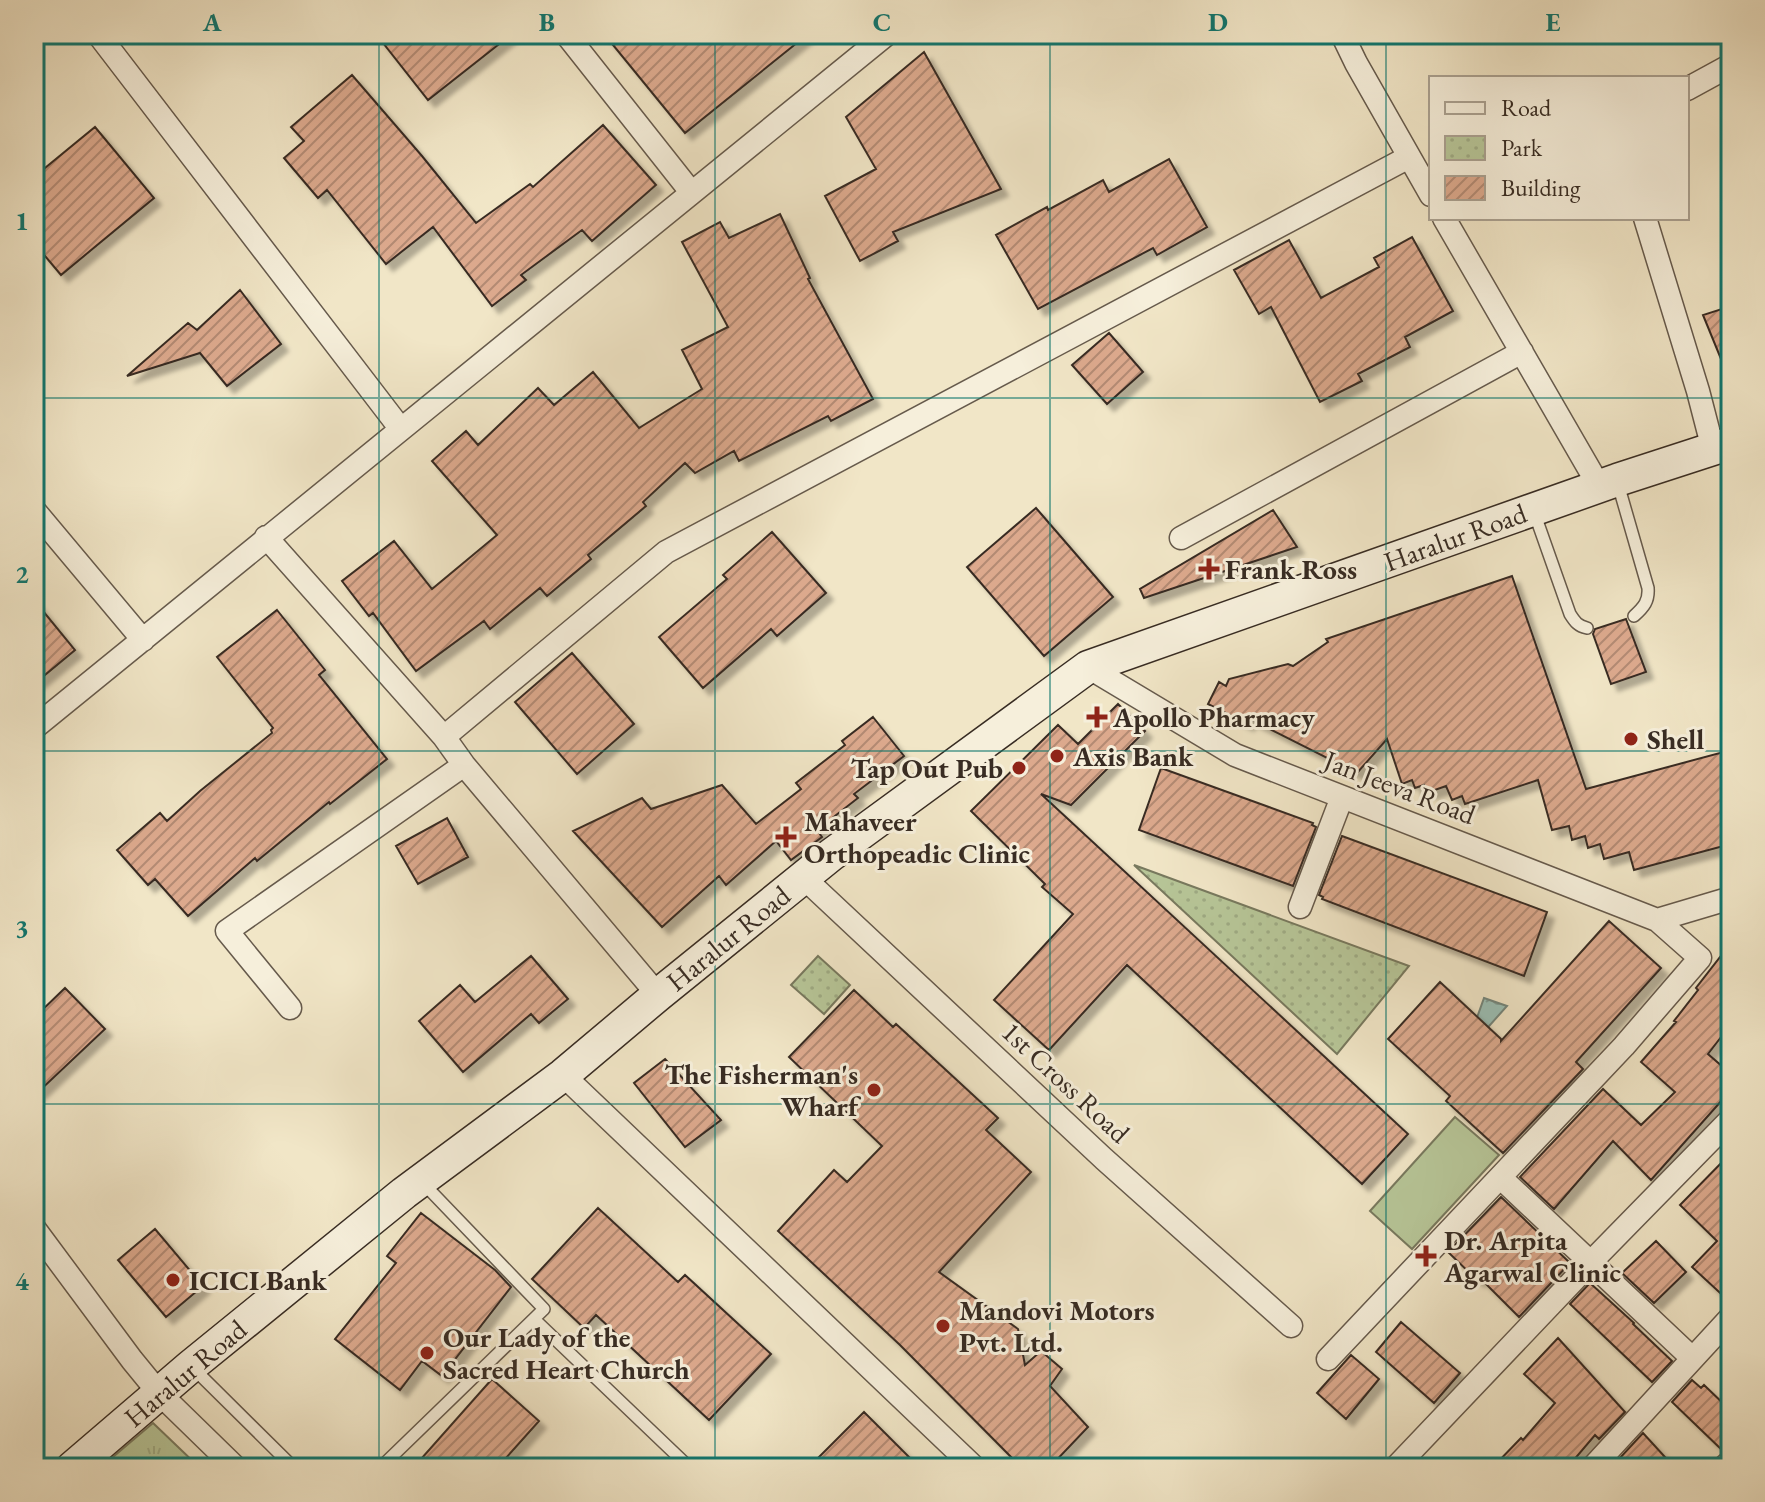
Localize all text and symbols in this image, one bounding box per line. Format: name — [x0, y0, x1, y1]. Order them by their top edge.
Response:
text: A — [202, 5, 222, 39]
text: B — [539, 5, 555, 39]
text: C — [873, 5, 891, 39]
text: D — [1208, 5, 1228, 39]
text: E — [1546, 5, 1561, 39]
legend — [1429, 76, 1689, 220]
text: Road — [1501, 92, 1552, 123]
text: Park — [1501, 132, 1543, 163]
text: Building — [1501, 172, 1581, 203]
text: 1 — [15, 204, 29, 238]
street label: Haralur Road — [1379, 494, 1532, 579]
place label: Frank Ross — [1225, 551, 1357, 587]
text: 2 — [15, 557, 29, 591]
marker: Frank Ross — [1200, 560, 1218, 578]
place label: Apollo Pharmacy — [1112, 699, 1315, 735]
marker: Apollo Pharmacy — [1088, 708, 1106, 726]
place label: Shell — [1647, 721, 1704, 757]
marker: Shell — [1622, 730, 1640, 748]
place label: Axis Bank — [1072, 738, 1194, 774]
street label: Jan Jeeva Road — [1317, 741, 1482, 833]
marker: Axis Bank — [1048, 747, 1066, 765]
place label: Tap Out Pub — [851, 750, 1003, 786]
marker: Tap Out Pub — [1010, 759, 1028, 777]
place label: Mahaveer Orthopeadic Clinic — [804, 803, 1030, 871]
marker: Mahaveer Orthopeadic Clinic — [775, 826, 797, 848]
street label: Haralur Road — [659, 876, 798, 999]
text: 3 — [15, 911, 29, 945]
street label: 1st Cross Road — [994, 1014, 1138, 1151]
place label: The Fisherman's Wharf — [665, 1056, 862, 1124]
marker: The Fisherman's Wharf — [865, 1081, 883, 1099]
place label: Dr. Arpita Agarwal Clinic — [1443, 1222, 1621, 1290]
marker: Dr. Arpita Agarwal Clinic — [1415, 1245, 1437, 1267]
place label: ICICI Bank — [189, 1262, 328, 1298]
text: 4 — [15, 1264, 29, 1298]
marker: ICICI Bank — [164, 1271, 182, 1289]
place label: Mandovi Motors Pvt. Ltd. — [959, 1292, 1155, 1360]
street label: Haralur Road — [116, 1311, 254, 1435]
marker: Mandovi Motors Pvt. Ltd. — [934, 1317, 952, 1335]
place label: Our Lady of the Sacred Heart Church — [443, 1319, 690, 1387]
marker: Our Lady of the Sacred Heart Church — [418, 1344, 436, 1362]

